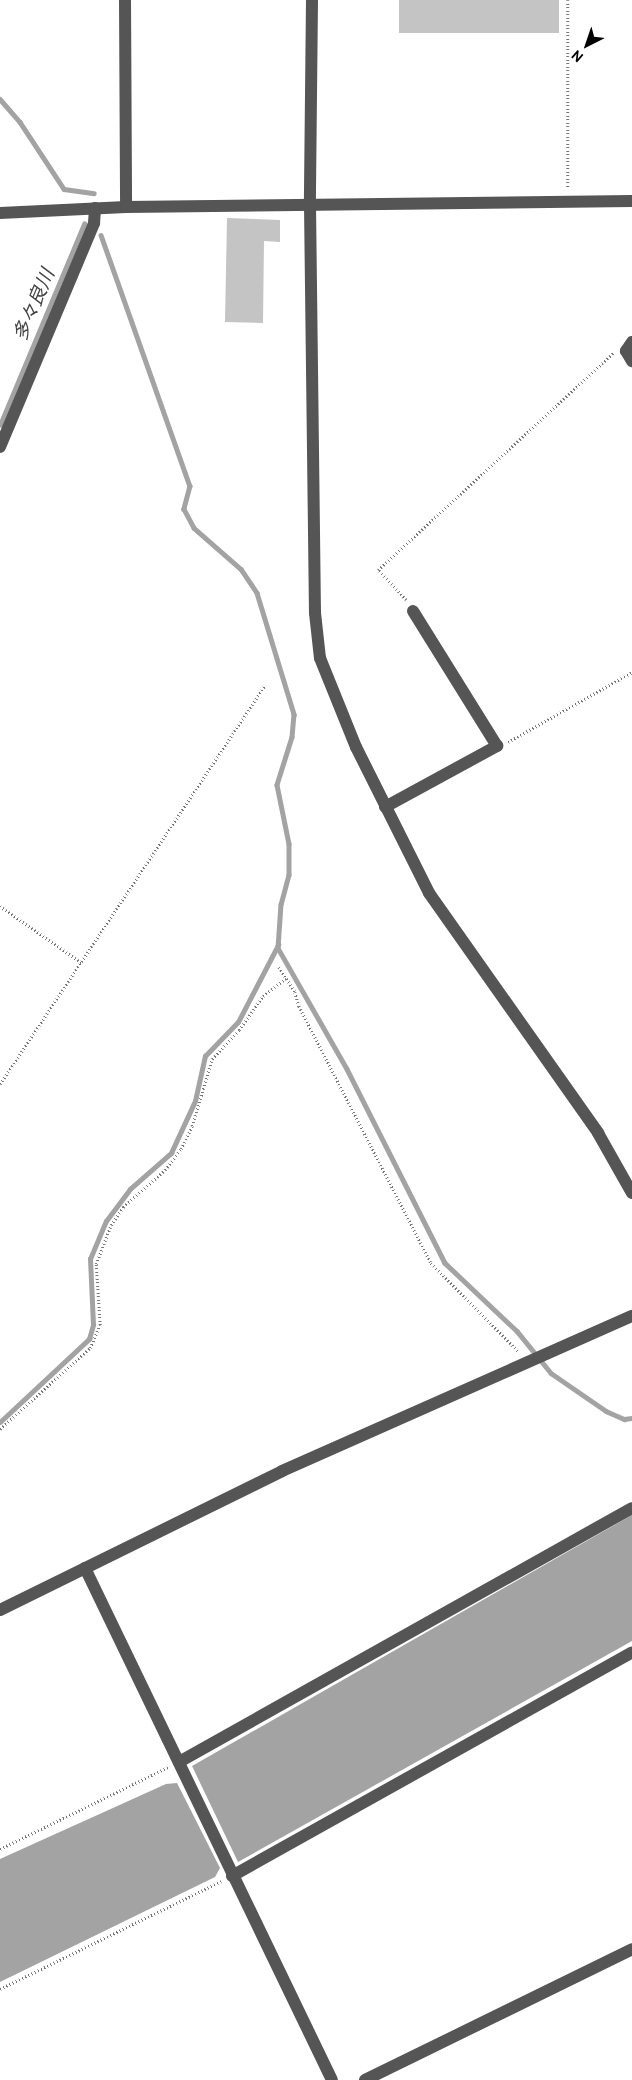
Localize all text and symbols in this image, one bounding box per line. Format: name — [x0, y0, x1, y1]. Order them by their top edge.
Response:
north arrow — [562, 20, 612, 70]
text: N — [568, 46, 587, 66]
water label: 多々良川 — [9, 266, 59, 344]

